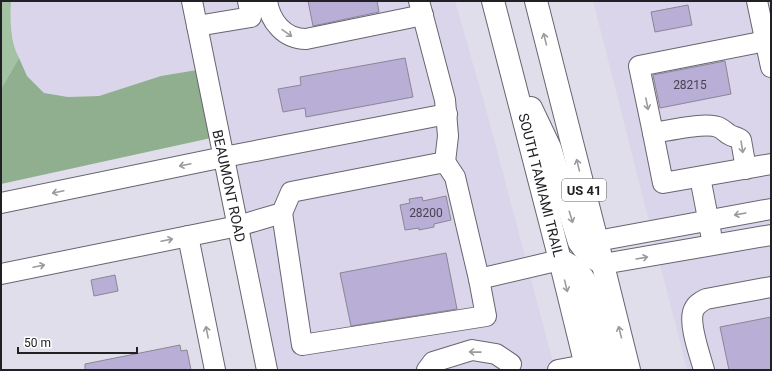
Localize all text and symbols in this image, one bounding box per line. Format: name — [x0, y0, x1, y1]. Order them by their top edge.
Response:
one-way arrow — [281, 29, 292, 37]
one-way arrow — [541, 33, 549, 46]
house number: 28215 — [673, 78, 707, 92]
one-way arrow — [643, 97, 651, 110]
street label: SOUTH TAMIAMI TRAIL — [515, 112, 567, 259]
street label: BEAUMONT ROAD — [209, 128, 249, 244]
one-way arrow — [738, 140, 746, 153]
one-way arrow — [574, 159, 581, 172]
one-way arrow — [179, 162, 192, 170]
road number: US 41 — [562, 179, 606, 201]
one-way arrow — [52, 188, 65, 196]
house number: 28200 — [409, 206, 443, 220]
one-way arrow — [568, 210, 575, 223]
one-way arrow — [733, 211, 746, 219]
one-way arrow — [160, 236, 173, 244]
one-way arrow — [635, 254, 648, 262]
one-way arrow — [32, 262, 45, 270]
one-way arrow — [563, 280, 571, 293]
one-way arrow — [203, 326, 211, 339]
one-way arrow — [615, 326, 623, 339]
scale bar — [18, 329, 137, 355]
text: 50 m — [24, 336, 51, 350]
one-way arrow — [469, 348, 482, 356]

